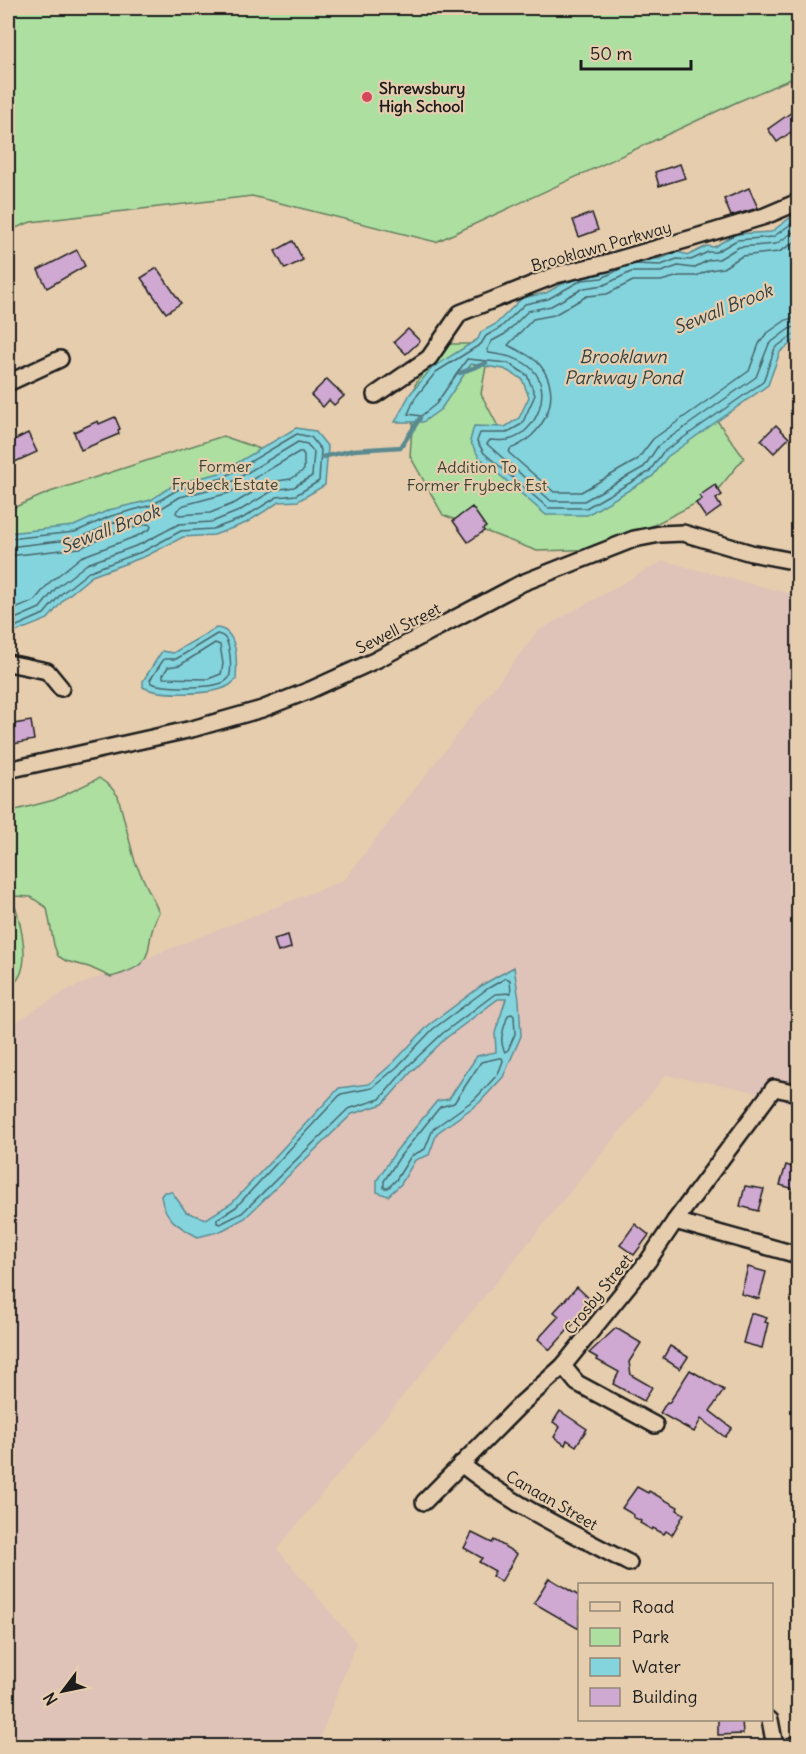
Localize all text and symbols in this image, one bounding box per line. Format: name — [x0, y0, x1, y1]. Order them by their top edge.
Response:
scale bar — [581, 33, 690, 71]
text: 50 m — [590, 42, 632, 65]
place label: Shrewsbury High School — [379, 78, 465, 117]
marker: Shrewsbury High School — [360, 90, 374, 104]
street label: Brooklawn Parkway — [528, 216, 674, 276]
water label: Sewall Brook — [670, 278, 777, 339]
water label: Brooklawn Parkway Pond — [564, 345, 684, 389]
park label: Former Frybeck Estate — [172, 456, 278, 494]
park label: Addition To Former Frybeck Est — [407, 457, 548, 495]
water label: Sewall Brook — [57, 498, 165, 558]
street label: Sewell Street — [352, 598, 444, 658]
street label: Crosby Street — [560, 1249, 637, 1338]
street label: Canaan Street — [502, 1466, 602, 1535]
legend — [578, 1583, 773, 1721]
text: Road — [632, 1595, 675, 1618]
text: Park — [632, 1625, 669, 1648]
text: Water — [632, 1655, 682, 1678]
north arrow — [33, 1661, 93, 1721]
text: Building — [632, 1685, 697, 1708]
text: N — [39, 1689, 62, 1709]

